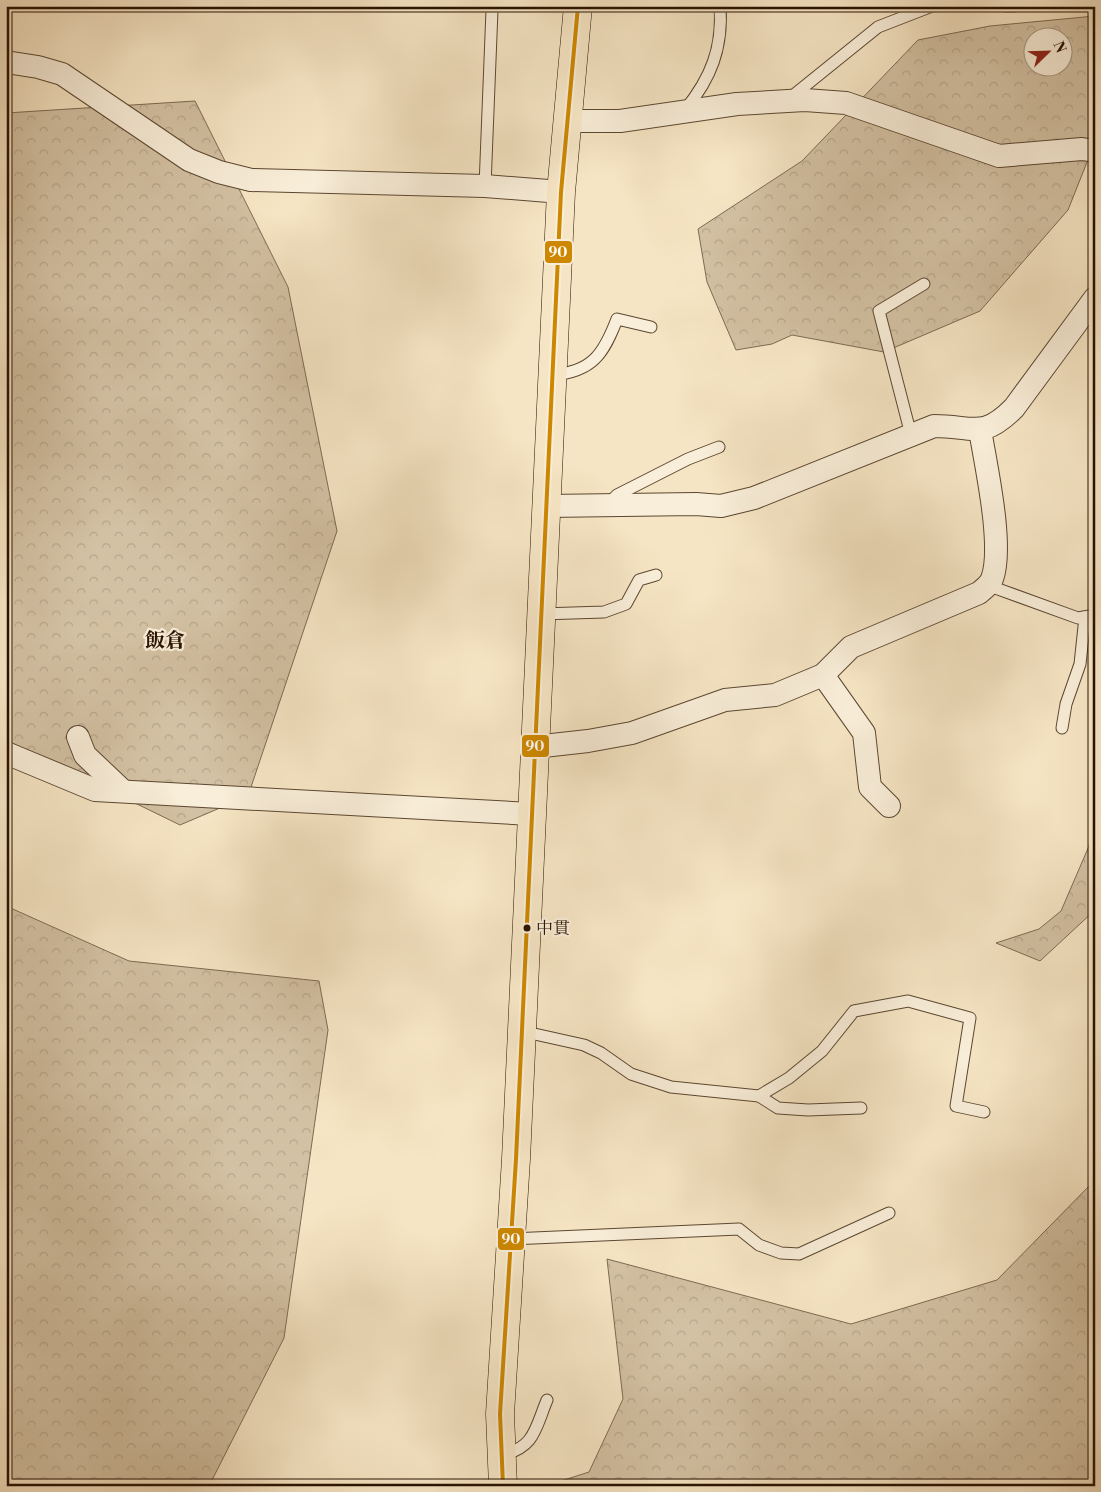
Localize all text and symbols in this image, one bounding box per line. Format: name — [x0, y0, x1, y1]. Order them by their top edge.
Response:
north arrow — [1024, 28, 1074, 78]
text: N — [1049, 39, 1069, 56]
line badge: 90 — [544, 240, 573, 264]
text: 90 — [549, 244, 568, 262]
district label: 飯倉 — [145, 629, 185, 654]
line badge: 90 — [521, 734, 550, 758]
text: 90 — [526, 738, 545, 756]
place label: 中貫 — [536, 918, 570, 940]
marker: 中貫 — [522, 923, 532, 933]
line badge: 90 — [497, 1227, 525, 1251]
text: 90 — [502, 1231, 521, 1249]

